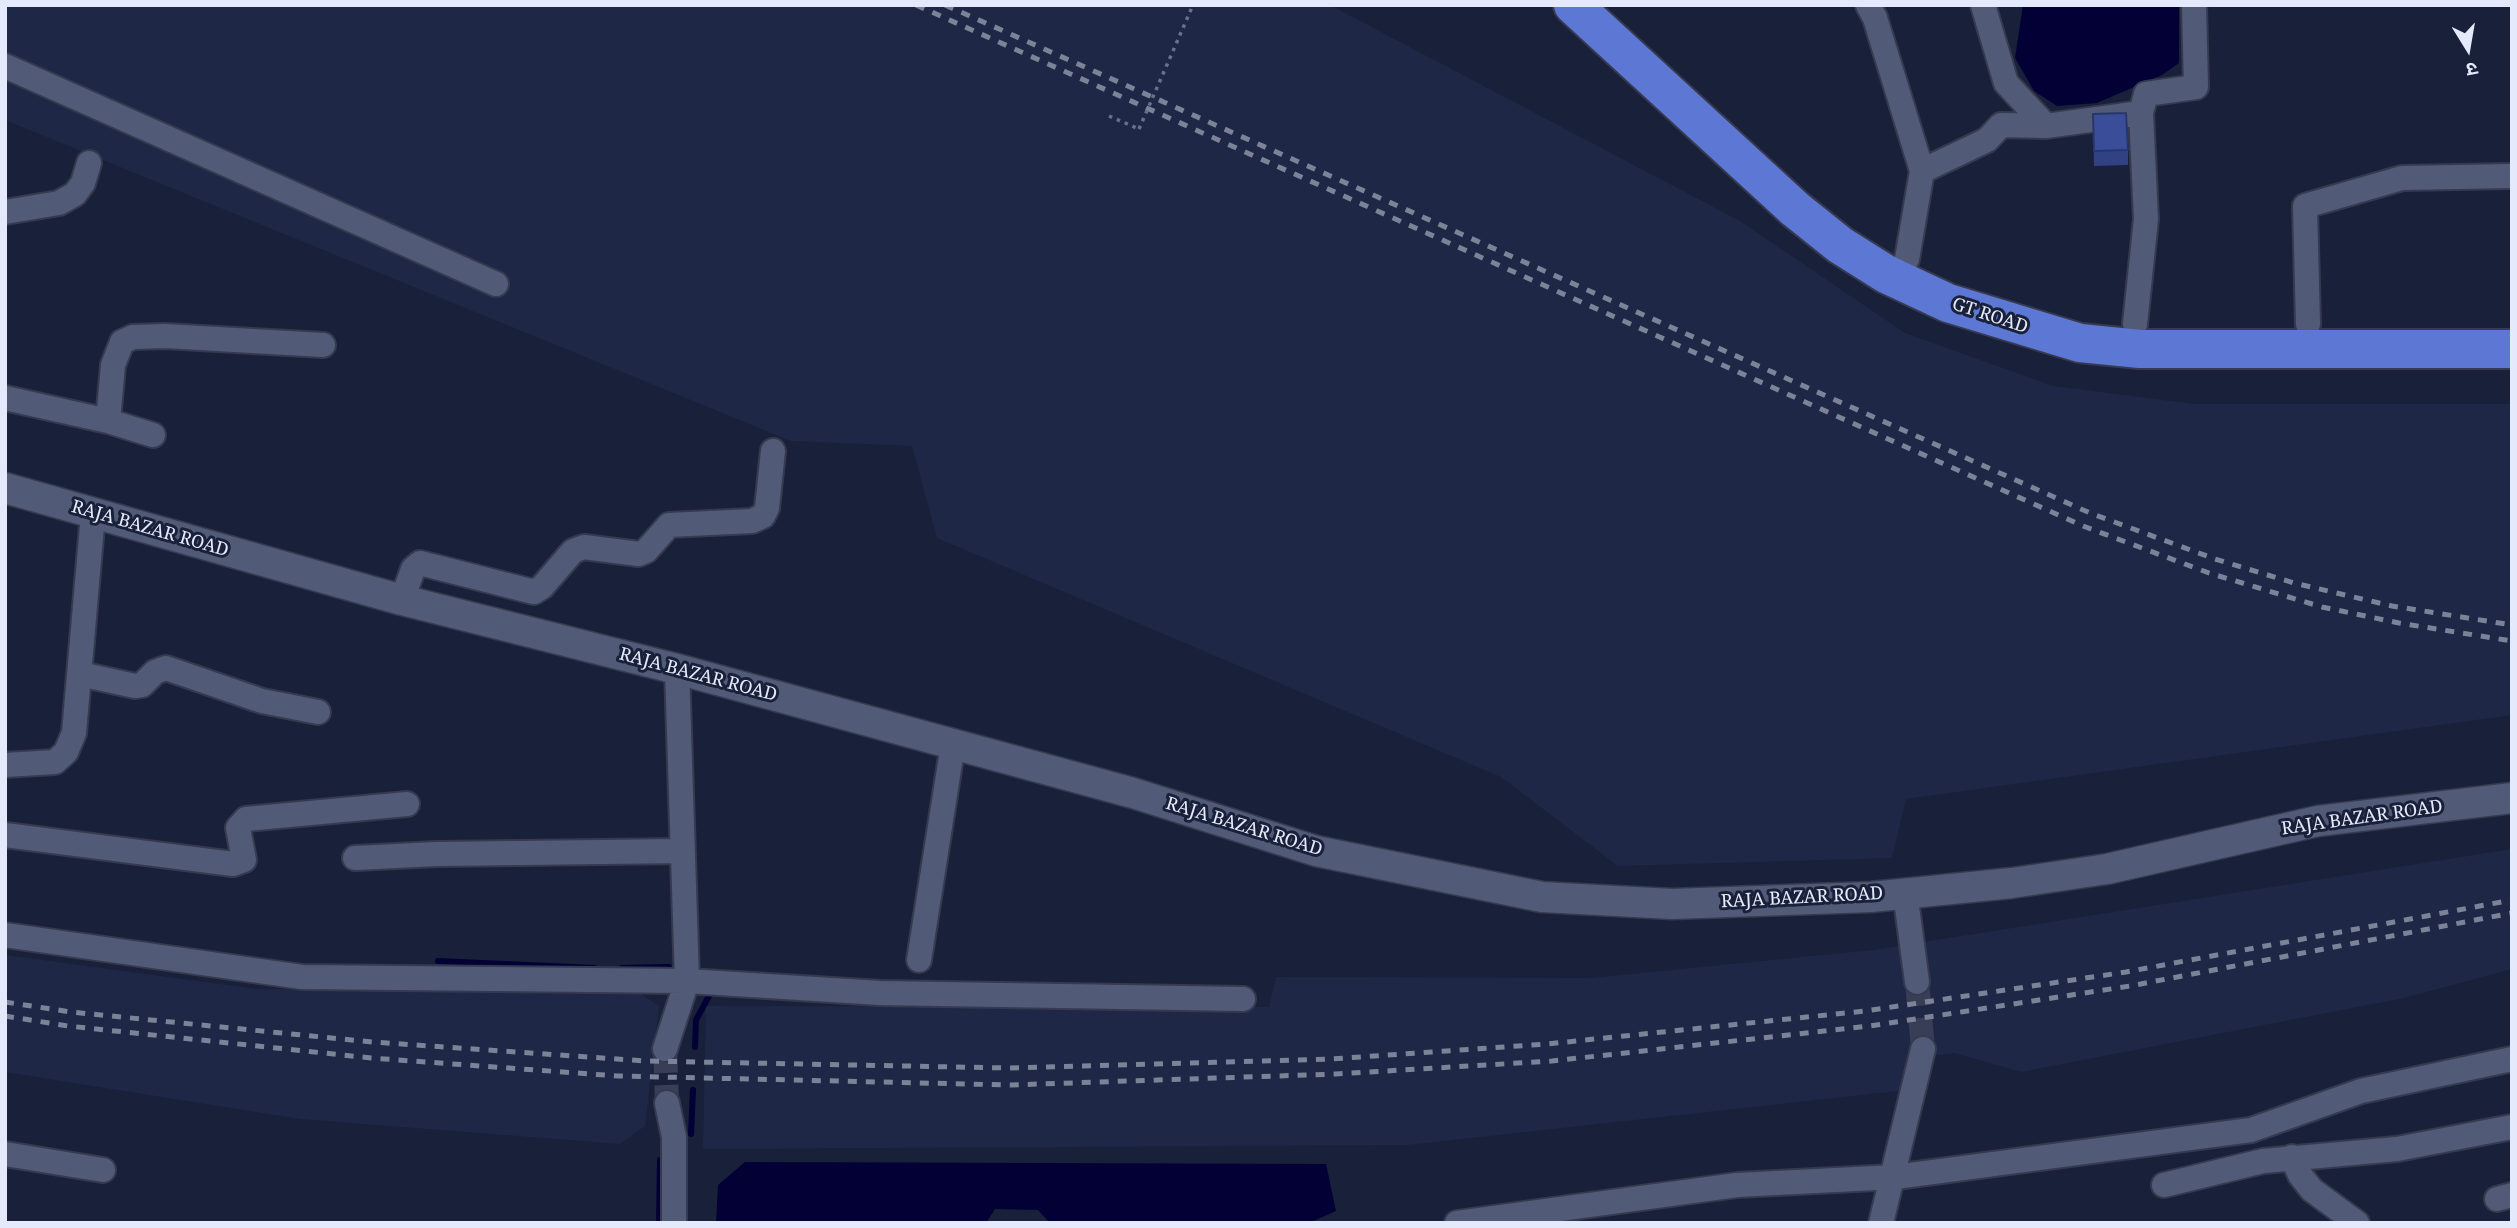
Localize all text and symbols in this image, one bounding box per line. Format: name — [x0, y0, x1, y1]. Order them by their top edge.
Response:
north arrow — [2433, 14, 2503, 84]
text: उ — [2464, 56, 2480, 83]
street label: GT ROAD — [1949, 294, 2031, 338]
street label: RAJA BAZAR ROAD — [69, 496, 231, 562]
street label: RAJA BAZAR ROAD — [617, 644, 779, 706]
street label: RAJA BAZAR ROAD — [1163, 793, 1325, 861]
street label: RAJA BAZAR ROAD — [2280, 796, 2444, 840]
street label: RAJA BAZAR ROAD — [1720, 883, 1884, 913]

